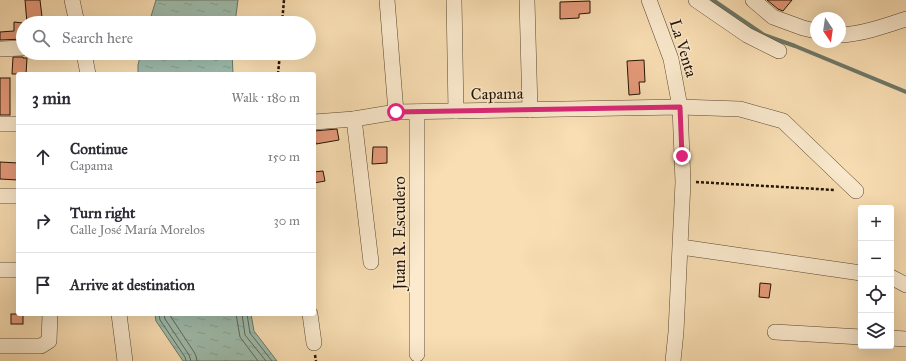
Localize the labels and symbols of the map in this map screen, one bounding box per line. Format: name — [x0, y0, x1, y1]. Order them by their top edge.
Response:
north arrow — [810, 12, 846, 48]
street label: La Venta — [666, 17, 701, 80]
street label: Capama — [471, 84, 524, 103]
route start — [387, 103, 405, 121]
route end — [673, 147, 691, 165]
street label: Juan R. Escudero — [390, 176, 410, 292]

